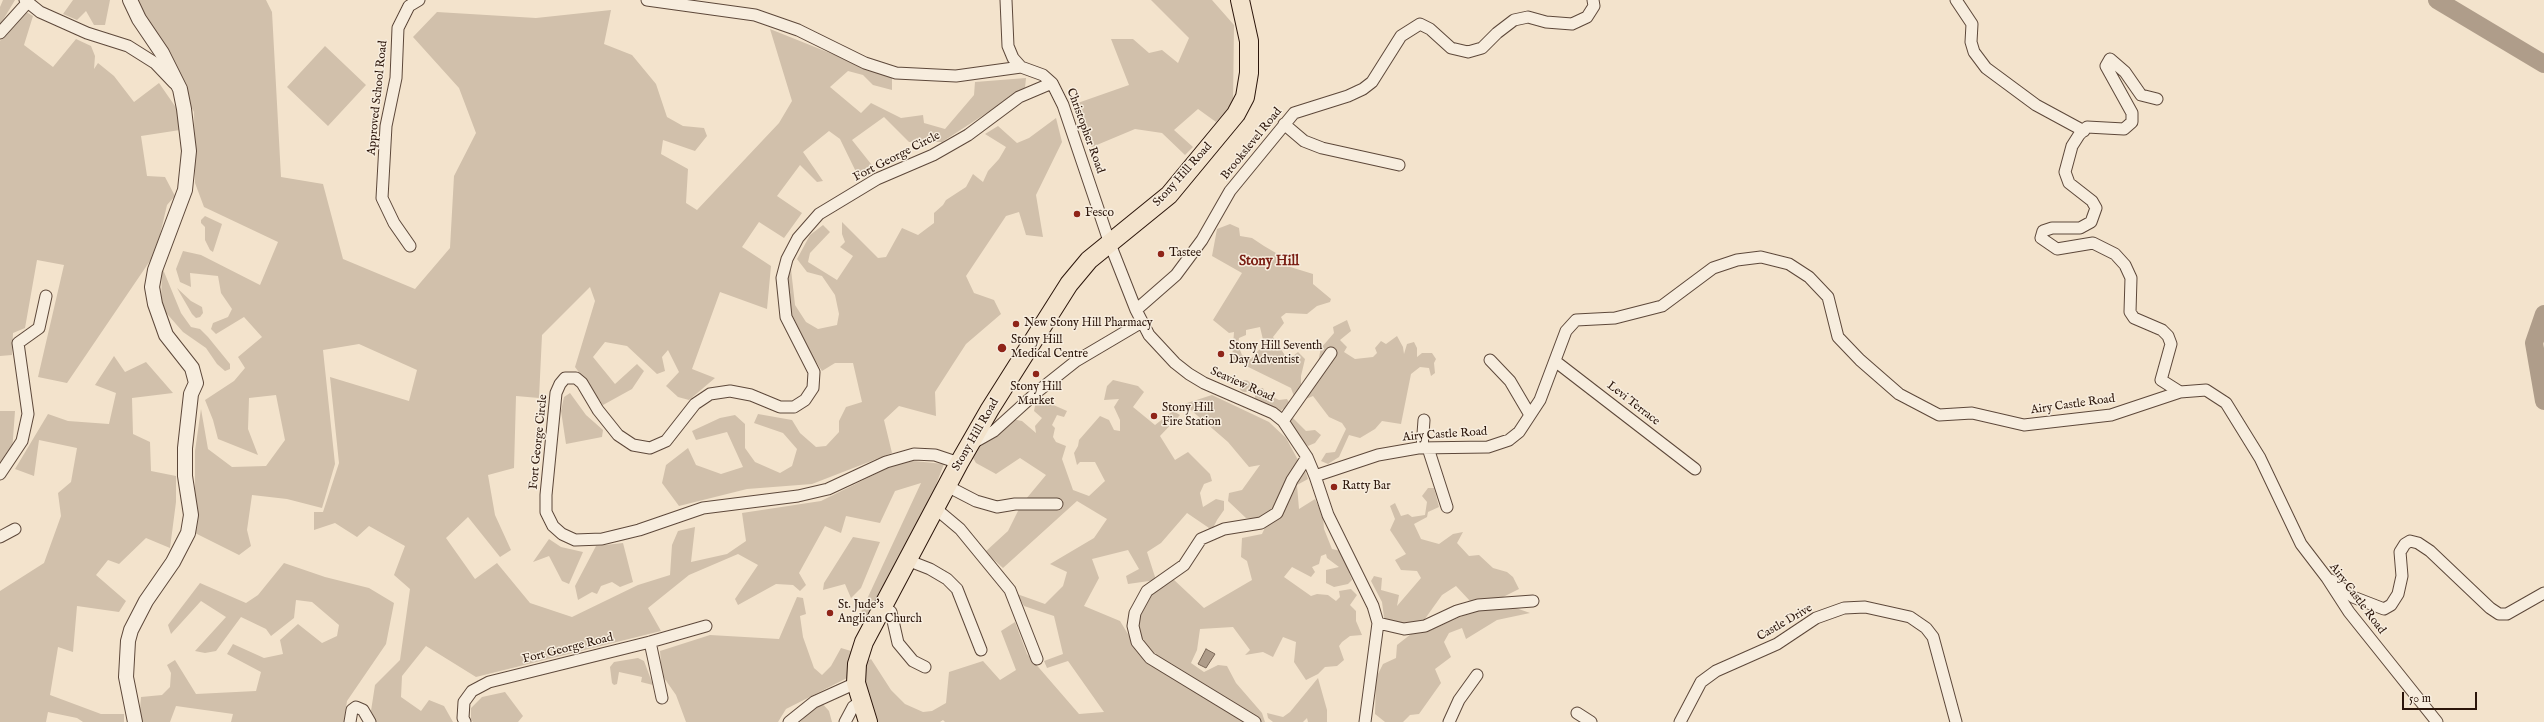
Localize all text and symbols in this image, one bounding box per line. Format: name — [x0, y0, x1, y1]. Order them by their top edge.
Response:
street label: Approved School Road — [365, 40, 391, 156]
street label: Christopher Road — [1063, 86, 1107, 176]
street label: Brookslevel Road — [1219, 105, 1285, 183]
street label: Fort George Circle — [851, 129, 943, 185]
street label: Stony Hill Road — [1150, 140, 1216, 210]
place label: Fesco — [1085, 207, 1114, 221]
marker: Fesco — [1072, 209, 1082, 219]
place label: Tastee — [1169, 247, 1201, 261]
marker: Tastee — [1156, 249, 1166, 259]
district label: Stony Hill — [1239, 254, 1299, 270]
place label: New Stony Hill Pharmacy — [1024, 317, 1153, 331]
marker: New Stony Hill Pharmacy — [1011, 319, 1021, 329]
place label: Stony Hill Medical Centre — [1011, 334, 1088, 362]
place label: Stony Hill Seventh Day Adventist — [1229, 340, 1323, 368]
marker: Stony Hill Medical Centre — [996, 342, 1008, 354]
marker: Stony Hill Seventh Day Adventist — [1216, 349, 1226, 359]
street label: Seaview Road — [1208, 365, 1276, 405]
marker: Stony Hill Market — [1031, 369, 1041, 379]
street label: Levi Terrace — [1604, 379, 1662, 429]
place label: Stony Hill Market — [1010, 381, 1062, 409]
street label: Airy Castle Road — [2030, 392, 2116, 418]
street label: Fort George Circle — [527, 394, 551, 490]
street label: Stony Hill Road — [949, 396, 1003, 474]
place label: Stony Hill Fire Station — [1162, 402, 1221, 430]
marker: Stony Hill Fire Station — [1149, 411, 1159, 421]
street label: Airy Castle Road — [1402, 425, 1488, 445]
place label: Ratty Bar — [1342, 480, 1391, 494]
marker: Ratty Bar — [1329, 482, 1339, 492]
street label: Airy Castle Road — [2326, 561, 2388, 637]
place label: St. Jude's Anglican Church — [838, 599, 922, 627]
street label: Castle Drive — [1755, 601, 1815, 645]
marker: St. Jude's Anglican Church — [825, 608, 835, 618]
street label: Fort George Road — [521, 631, 615, 667]
scale bar — [2404, 684, 2479, 710]
text: 50 m — [2409, 691, 2431, 706]

